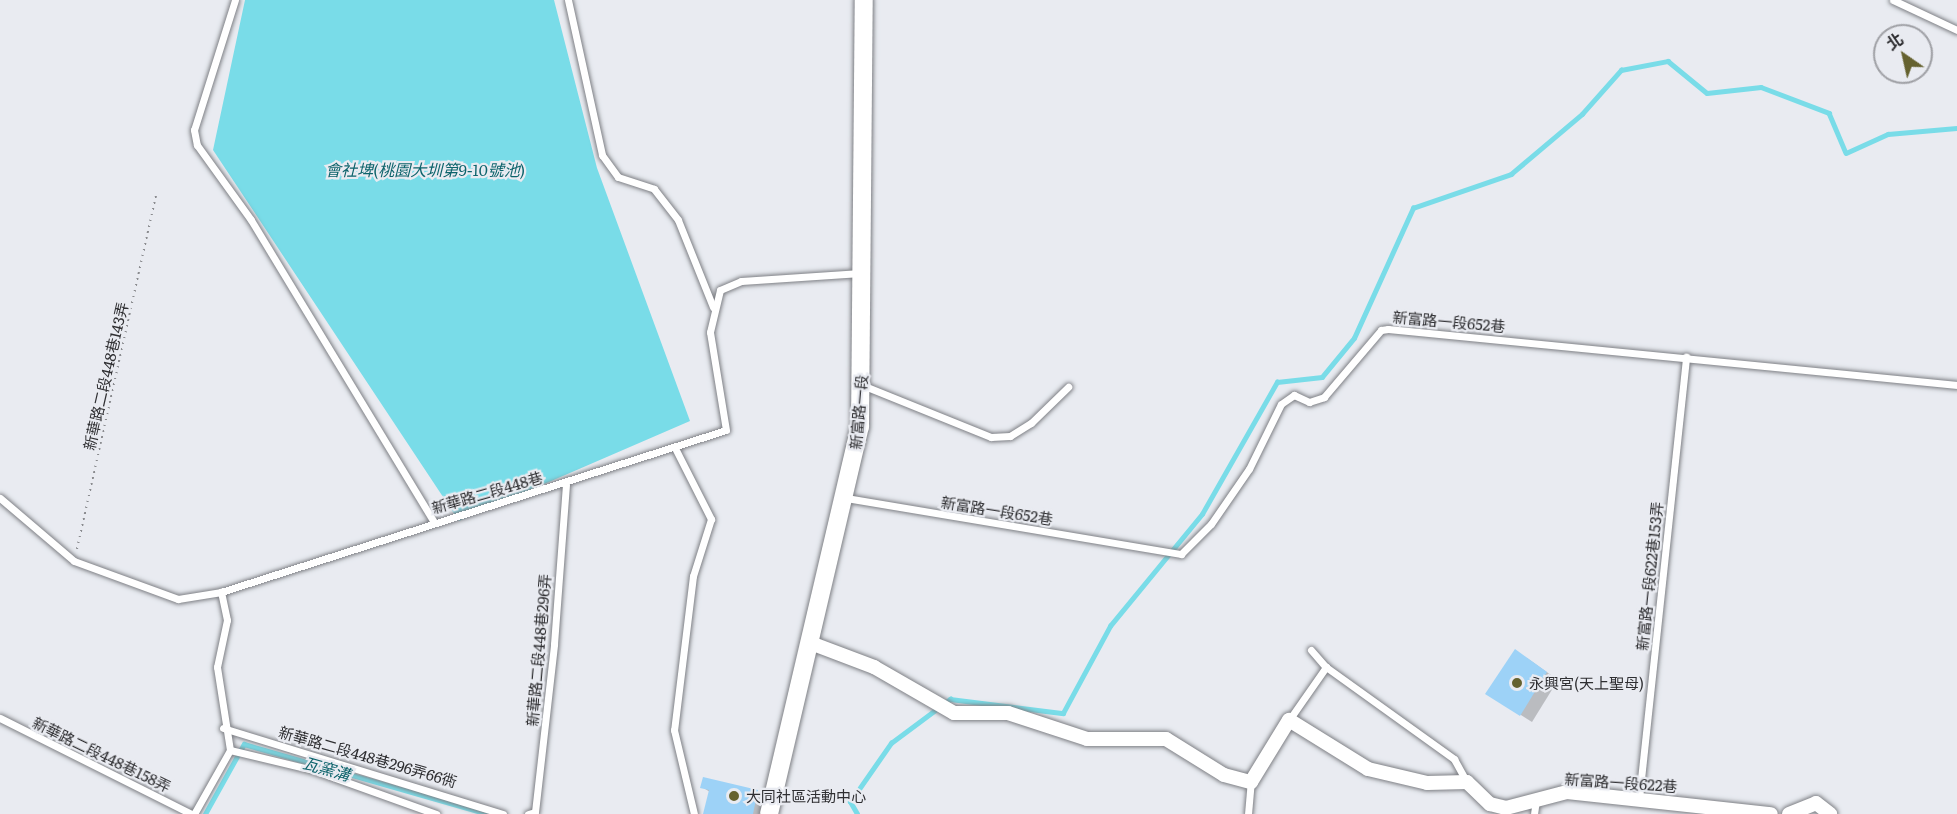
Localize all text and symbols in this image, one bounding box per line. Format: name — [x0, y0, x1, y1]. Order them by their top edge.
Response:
north arrow — [1873, 24, 1933, 84]
text: 北 — [1881, 26, 1907, 55]
water label: 會社埤(桃園大圳第9-10號池) — [325, 159, 525, 179]
street label: 新華路二段448巷143弄 — [79, 300, 131, 452]
street label: 新富路一段652巷 — [1392, 307, 1506, 335]
street label: 新富路一段 — [846, 374, 870, 450]
street label: 新華路二段448巷 — [429, 468, 545, 516]
street label: 新富路一段652巷 — [940, 492, 1054, 528]
street label: 新富路一段622巷153弄 — [1632, 500, 1666, 652]
street label: 新華路二段448巷296弄 — [522, 573, 554, 727]
place label: 永興宮(天上聖母) — [1529, 674, 1644, 692]
marker: 永興宮(天上聖母) — [1510, 676, 1524, 690]
street label: 新華路二段448巷158弄 — [30, 713, 174, 795]
street label: 新華路二段448巷296弄66衖 — [277, 722, 459, 790]
water label: 瓦窯溝 — [301, 752, 353, 784]
street label: 新富路一段622巷 — [1564, 769, 1678, 795]
place label: 大同社區活動中心 — [746, 787, 866, 805]
marker: 大同社區活動中心 — [727, 789, 741, 803]

